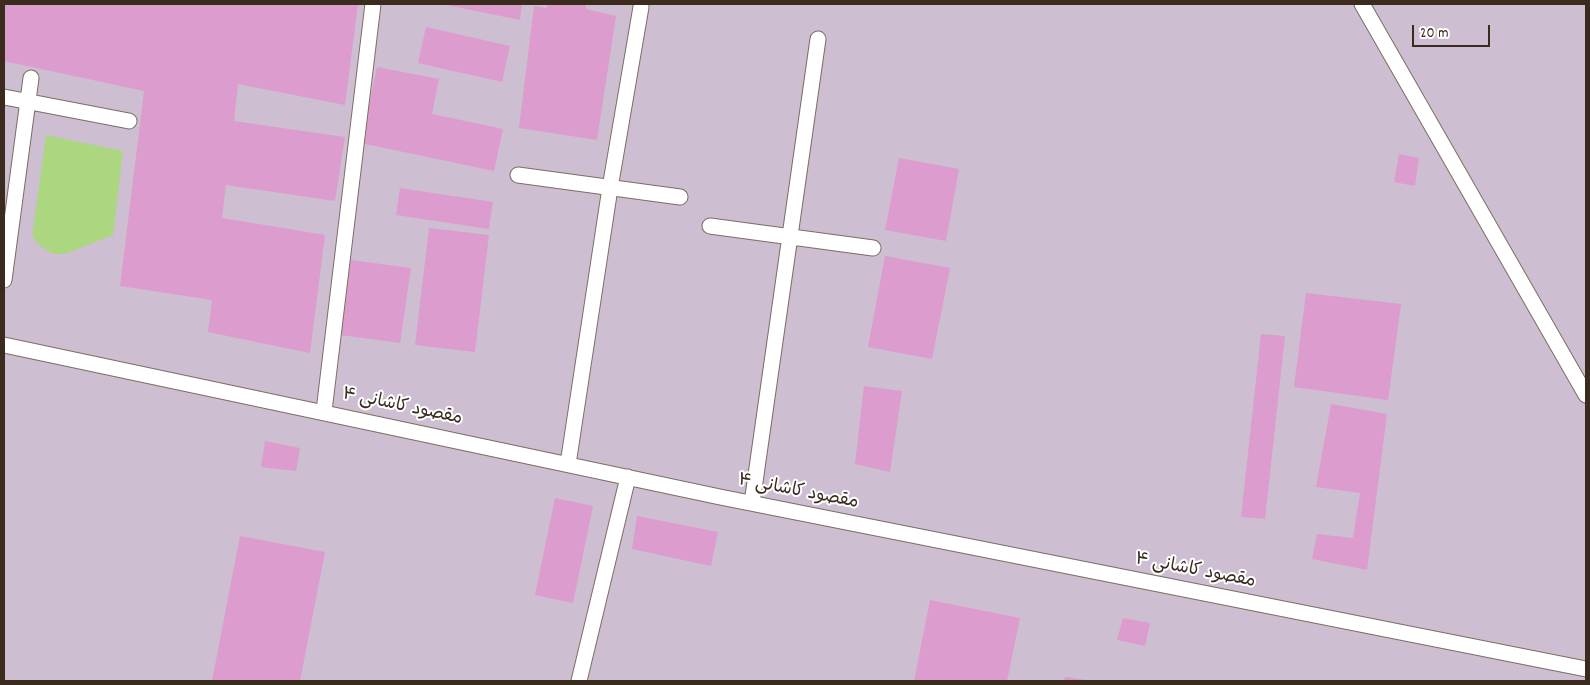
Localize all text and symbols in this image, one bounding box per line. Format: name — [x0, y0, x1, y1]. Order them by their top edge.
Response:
scale bar — [1415, 15, 1492, 47]
text: 20 m — [1420, 23, 1448, 45]
street label: مقصود کاشانی ۴ — [340, 385, 464, 431]
street label: مقصود کاشانی ۴ — [736, 471, 860, 515]
street label: مقصود کاشانی ۴ — [1133, 550, 1257, 594]

